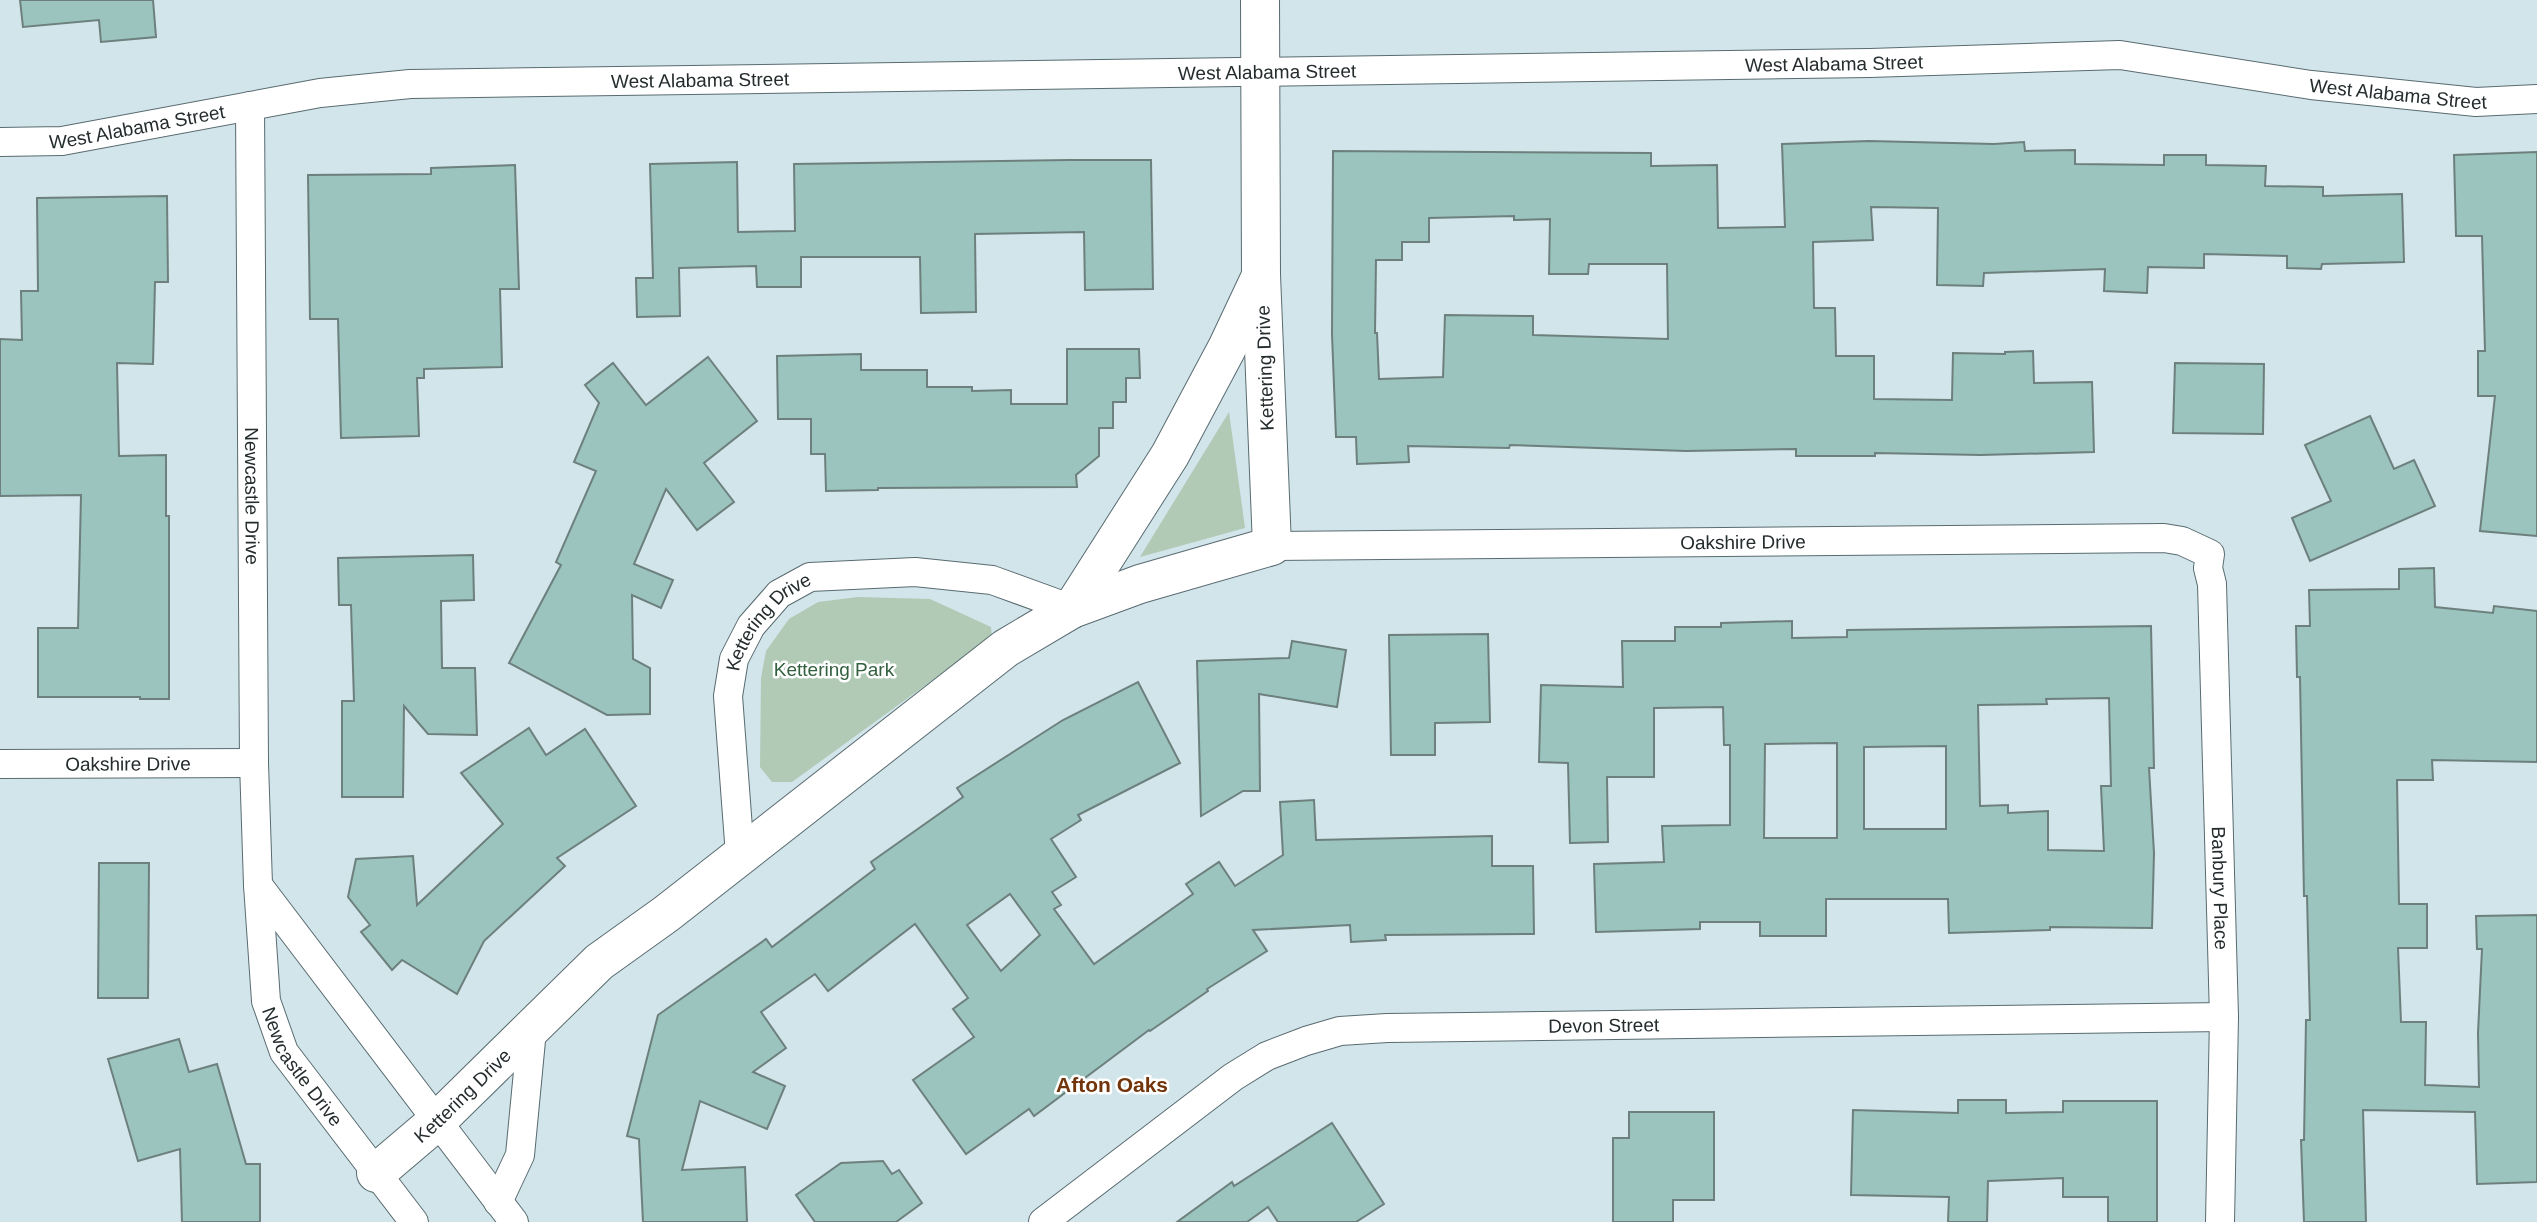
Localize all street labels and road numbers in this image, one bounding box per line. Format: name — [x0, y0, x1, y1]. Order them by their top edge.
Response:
street label: West Alabama Street — [1745, 51, 1924, 75]
street label: West Alabama Street — [1178, 60, 1357, 83]
street label: West Alabama Street — [611, 68, 790, 92]
street label: West Alabama Street — [2308, 74, 2488, 113]
street label: West Alabama Street — [49, 100, 227, 152]
street label: Kettering Drive — [1252, 305, 1278, 431]
street label: Newcastle Drive — [241, 427, 263, 565]
street label: Oakshire Drive — [1680, 531, 1806, 553]
street label: Kettering Drive — [722, 568, 814, 672]
street label: Oakshire Drive — [65, 753, 191, 774]
street label: Banbury Place — [2208, 826, 2233, 950]
street label: Newcastle Drive — [258, 1004, 347, 1130]
street label: Devon Street — [1548, 1014, 1660, 1036]
street label: Kettering Drive — [410, 1044, 515, 1147]

